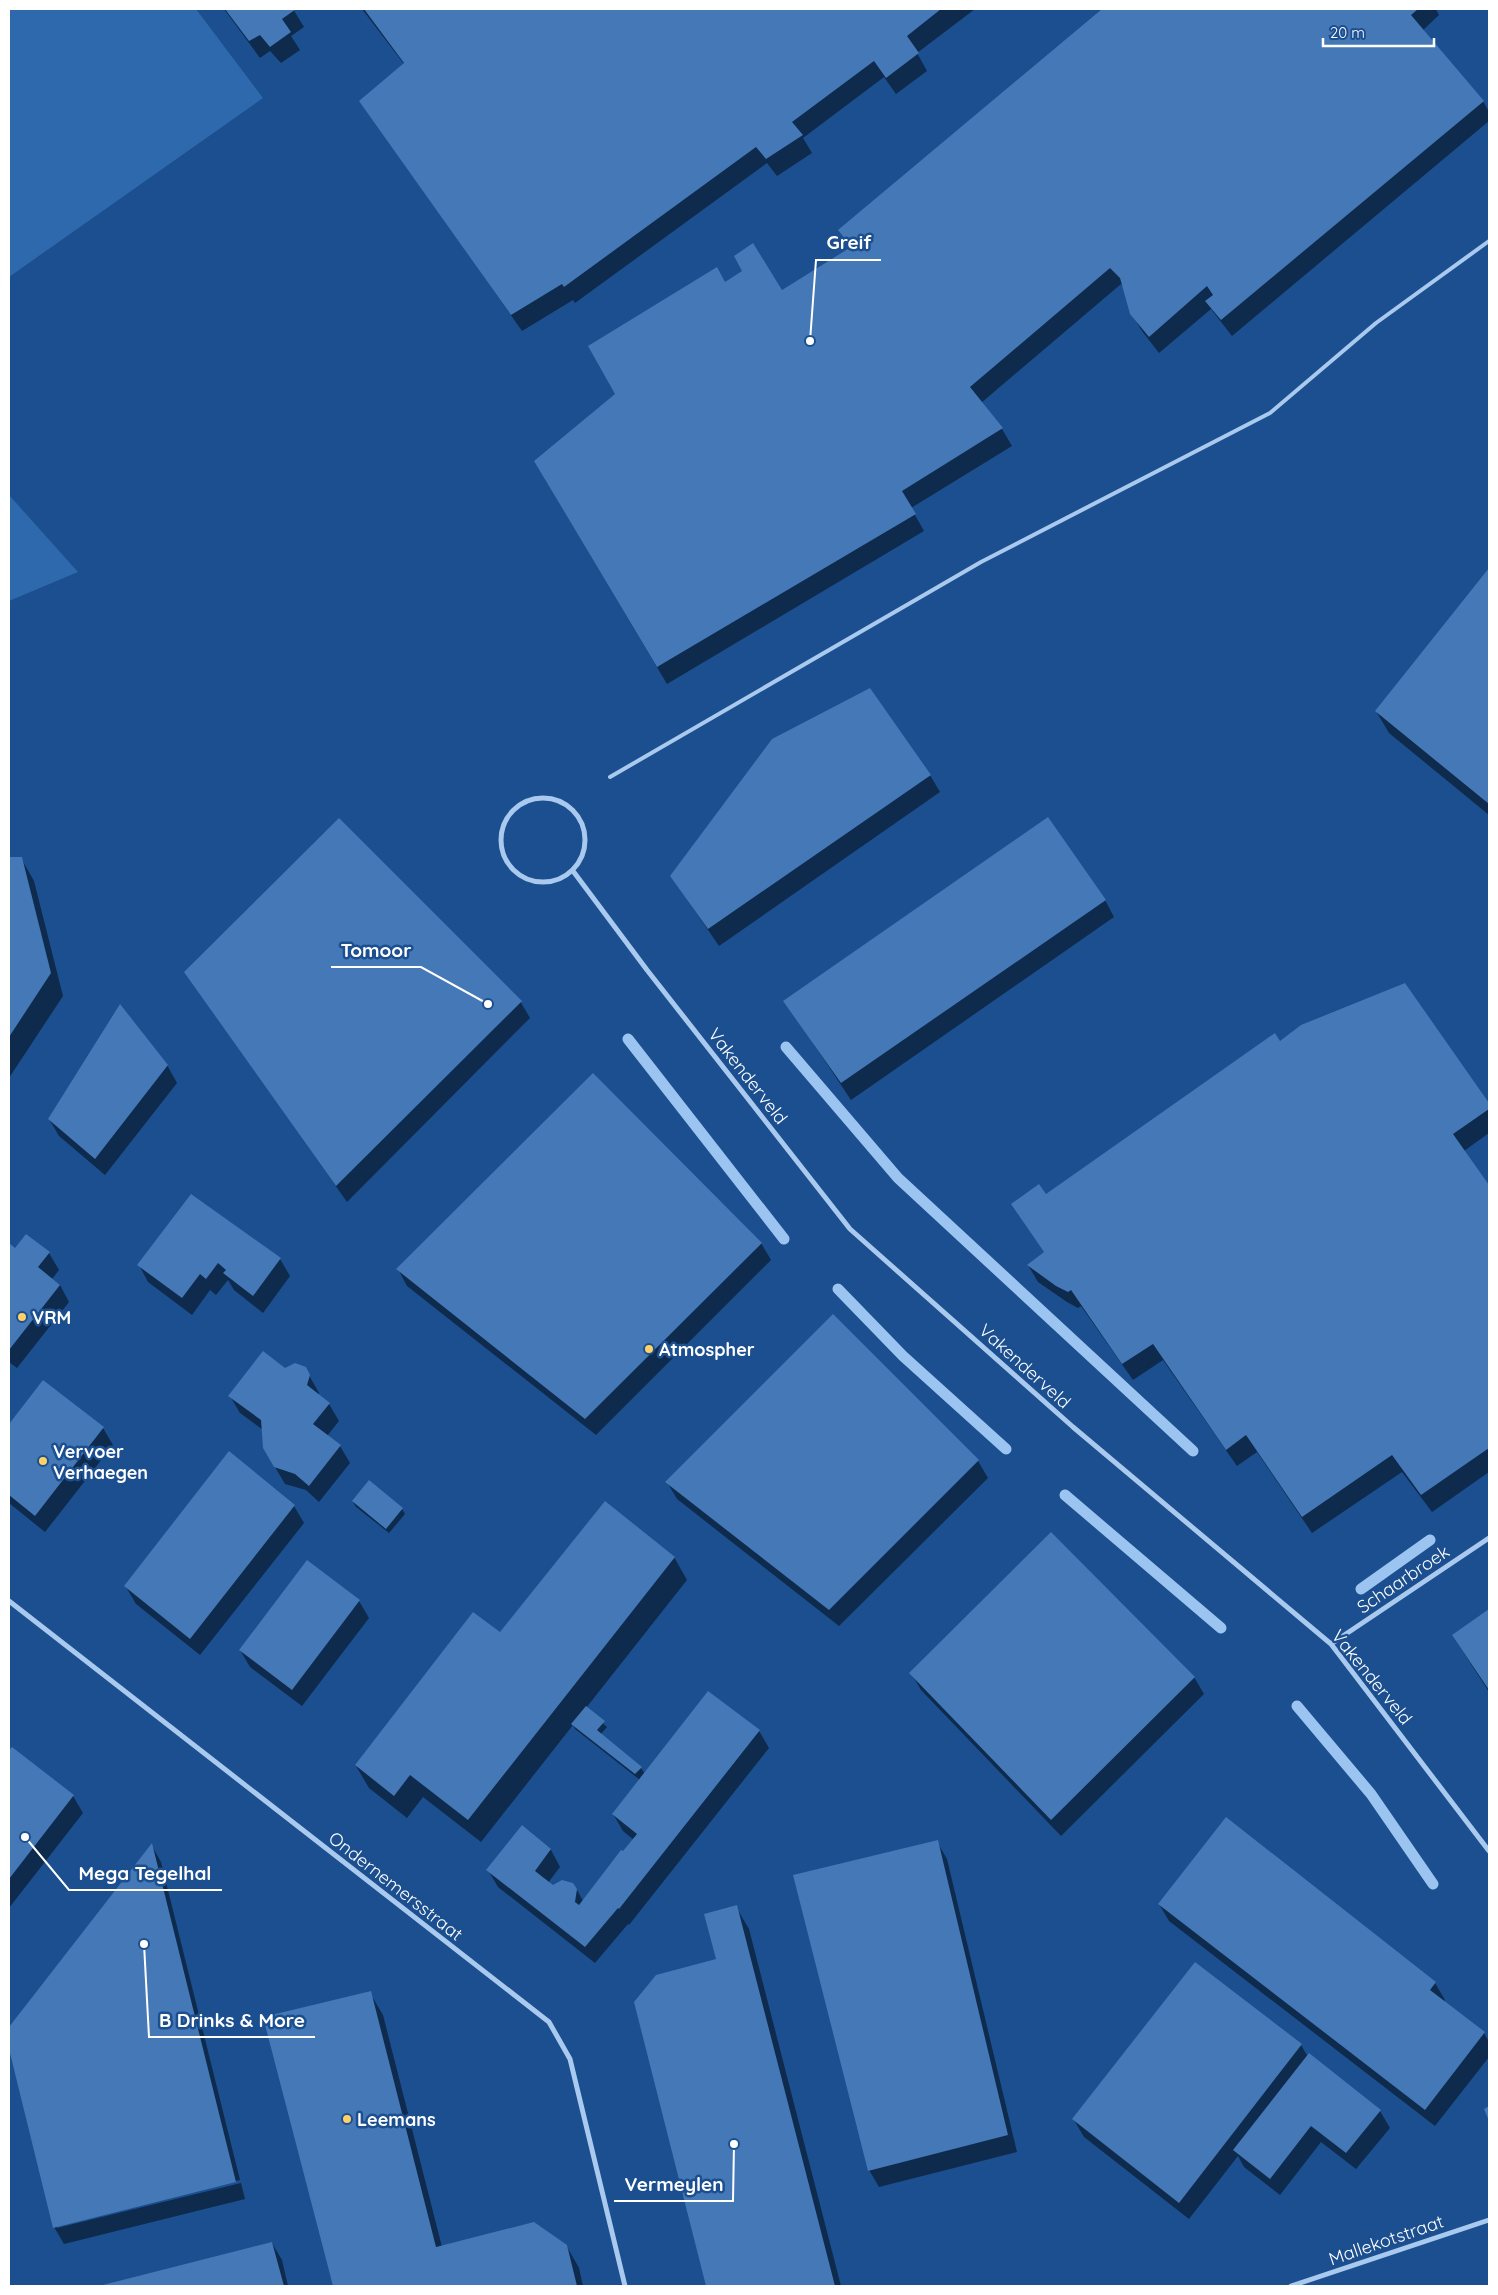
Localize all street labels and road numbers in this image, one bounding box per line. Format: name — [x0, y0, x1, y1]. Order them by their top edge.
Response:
street label: Vakenderveld — [703, 1023, 793, 1129]
street label: Vakenderveld — [974, 1319, 1076, 1413]
street label: Schaarbroek — [1352, 1540, 1454, 1618]
street label: Vakenderveld — [1327, 1625, 1417, 1729]
street label: Ondernemersstraat — [324, 1826, 468, 1946]
street label: Mallekotstraat — [1326, 2210, 1446, 2270]

